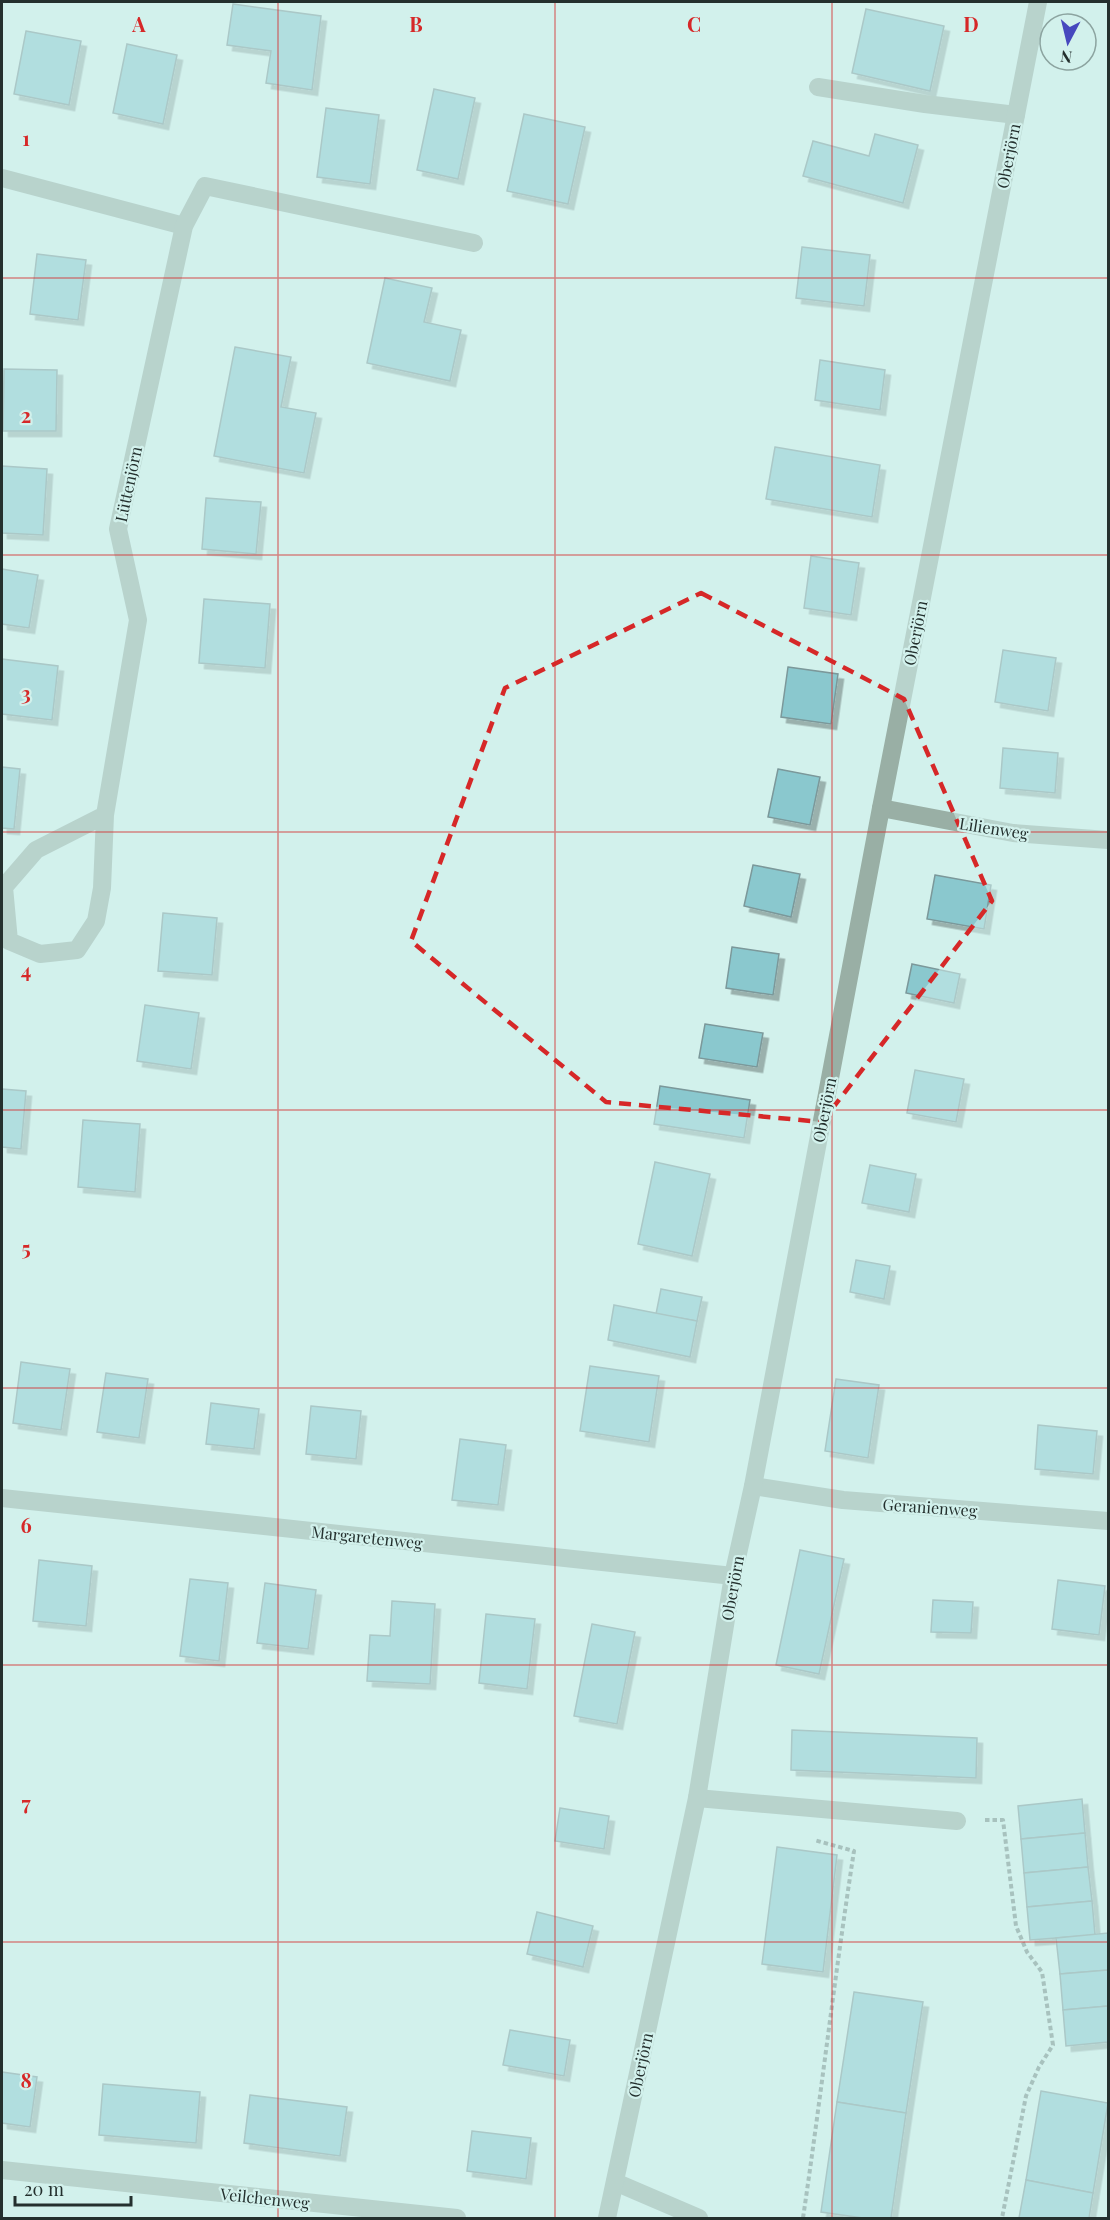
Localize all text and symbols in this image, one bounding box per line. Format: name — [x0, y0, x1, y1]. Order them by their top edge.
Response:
text: A — [131, 10, 146, 37]
text: B — [409, 10, 423, 37]
text: C — [687, 10, 701, 37]
text: D — [963, 10, 979, 37]
north arrow — [1038, 12, 1098, 72]
text: N — [1059, 46, 1073, 69]
street label: Oberjörn — [991, 121, 1025, 190]
text: 1 — [22, 124, 30, 151]
text: 2 — [21, 401, 31, 428]
street label: Lüttenjörn — [110, 444, 146, 524]
street label: Oberjörn — [898, 598, 932, 667]
text: 3 — [21, 679, 31, 706]
street label: Lilienweg — [958, 812, 1031, 844]
text: 4 — [21, 956, 31, 983]
street label: Oberjörn — [807, 1075, 841, 1144]
text: 5 — [21, 1234, 31, 1261]
street label: Geranienweg — [882, 1493, 979, 1521]
text: 6 — [20, 1511, 32, 1538]
street label: Margaretenweg — [310, 1521, 424, 1553]
street label: Oberjörn — [716, 1553, 748, 1622]
text: 7 — [21, 1789, 31, 1816]
street label: Oberjörn — [623, 2030, 657, 2099]
text: 8 — [20, 2066, 32, 2093]
scale bar — [15, 2169, 130, 2207]
text: 20 m — [24, 2177, 64, 2201]
street label: Veilchenweg — [218, 2183, 311, 2213]

